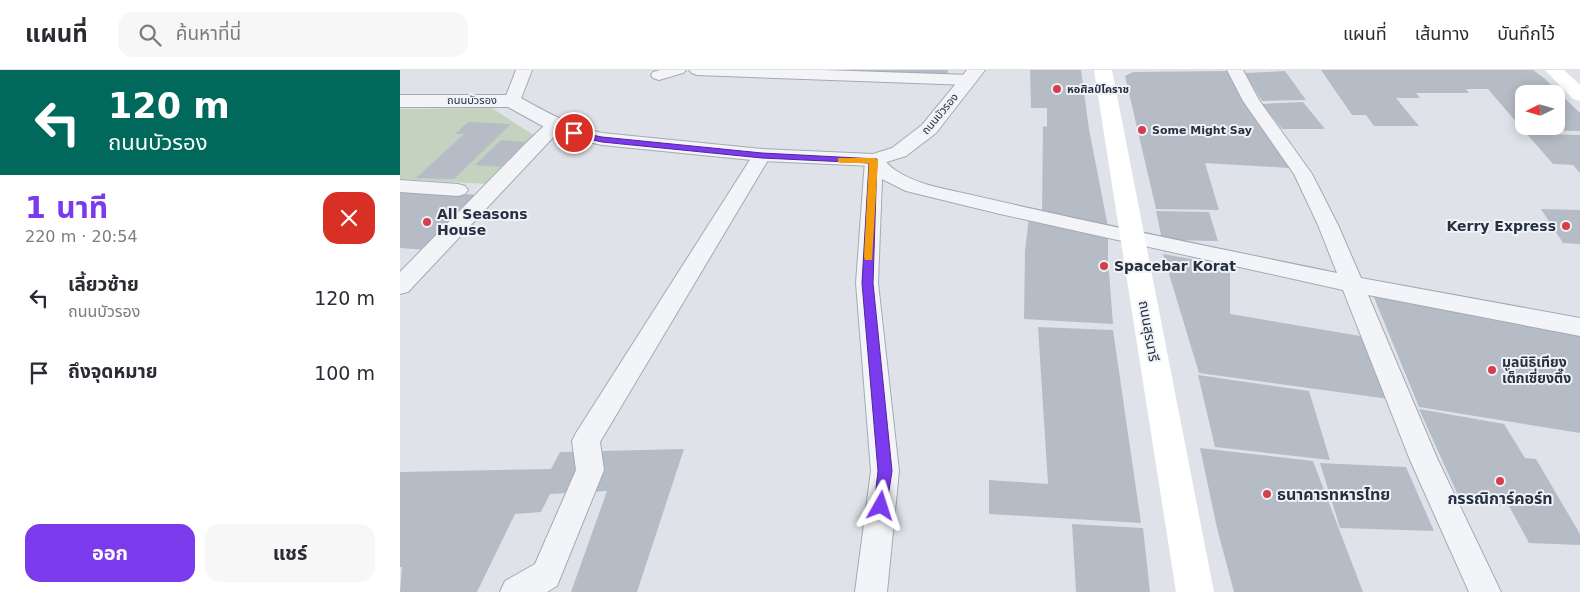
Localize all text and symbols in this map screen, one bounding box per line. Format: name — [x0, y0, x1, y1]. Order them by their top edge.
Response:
search box — [118, 12, 468, 57]
text: แผนที่ — [25, 20, 88, 48]
icon: search — [136, 21, 164, 49]
text: ค้นหาที่นี่ — [176, 22, 241, 44]
text: แผนที่ — [1343, 23, 1387, 44]
text: เส้นทาง — [1415, 23, 1469, 44]
text: บันทึกไว้ — [1497, 23, 1555, 44]
marker: หอศิลป์โคราช — [1051, 83, 1063, 95]
place label: หอศิลป์โคราช — [1067, 83, 1129, 96]
north arrow — [1515, 85, 1565, 135]
map controls — [1515, 85, 1565, 135]
text: 120 m — [108, 86, 230, 126]
icon: left — [25, 90, 90, 155]
street label: ถนนบัวรอง — [919, 91, 961, 137]
street label: ถนนบัวรอง — [447, 94, 497, 107]
pin — [553, 112, 595, 154]
icon: arrive — [560, 119, 588, 147]
marker: Some Might Say — [1136, 124, 1148, 136]
place label: Some Might Say — [1152, 124, 1252, 137]
text: ถนนบัวรอง — [108, 130, 208, 155]
text: 1 นาที — [25, 190, 108, 225]
button: close — [323, 192, 375, 244]
place label: All Seasons House — [437, 206, 528, 238]
marker: All Seasons House — [421, 216, 433, 228]
place label: Kerry Express — [1446, 218, 1556, 234]
marker: Kerry Express — [1560, 220, 1572, 232]
text: 220 m · 20:54 — [25, 227, 138, 246]
place label: Spacebar Korat — [1114, 258, 1236, 274]
marker: Spacebar Korat — [1098, 260, 1110, 272]
text: เลี้ยวซ้าย — [68, 273, 139, 295]
icon: left — [25, 284, 53, 312]
text: 120 m — [314, 287, 375, 309]
street label: ถนนสุรนารี — [1135, 299, 1162, 363]
text: ถนนบัวรอง — [68, 302, 140, 321]
place label: มูลนิธิเทียง เต็กเซี่ยงตึ๊ง — [1502, 354, 1571, 386]
icon: arrive — [25, 359, 53, 387]
text: ถึงจุดหมาย — [68, 360, 158, 382]
text: 100 m — [314, 362, 375, 384]
marker: มูลนิธิเทียง เต็กเซี่ยงตึ๊ง — [1486, 364, 1498, 376]
marker: กรรณิการ์คอร์ท — [1494, 475, 1506, 487]
position arrow — [854, 479, 906, 531]
place label: ธนาคารทหารไทย — [1277, 485, 1390, 504]
marker: ธนาคารทหารไทย — [1261, 488, 1273, 500]
place label: กรรณิการ์คอร์ท — [1447, 489, 1553, 508]
button: ออก — [25, 524, 195, 582]
button: แชร์ — [205, 524, 375, 582]

